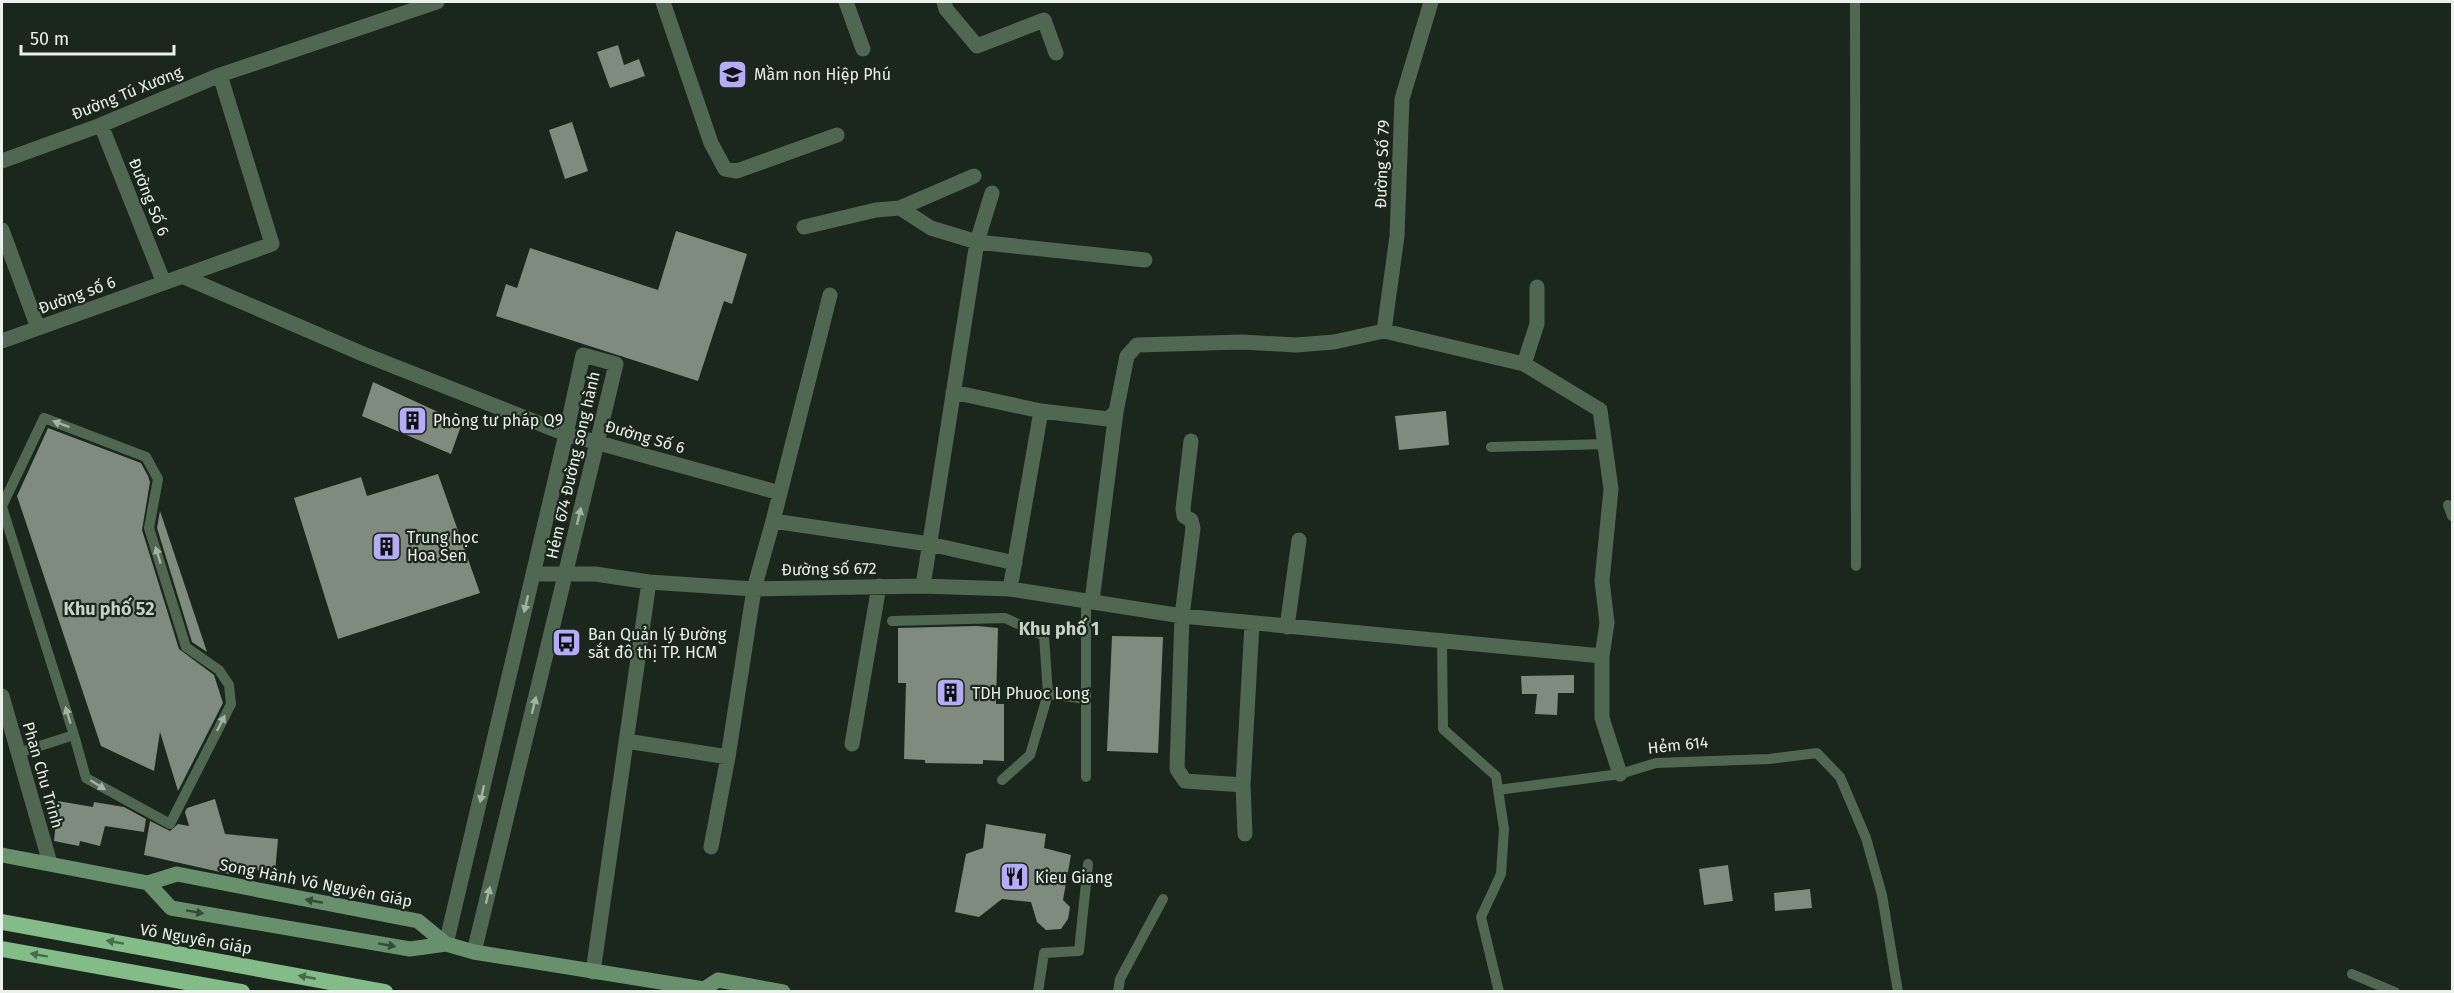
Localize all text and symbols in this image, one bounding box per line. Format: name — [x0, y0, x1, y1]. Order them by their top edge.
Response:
scale bar — [21, 18, 174, 56]
text: 50 m — [30, 28, 69, 50]
school or university icon: Mầm non Hiệp Phú — [717, 58, 749, 90]
street label: Đường Tú Xương — [69, 62, 186, 124]
place label: Mầm non Hiệp Phú — [754, 64, 891, 84]
street label: Đường Số 79 — [1370, 119, 1393, 209]
street label: Đường Số 6 — [125, 155, 174, 239]
street label: Đường số 6 — [35, 271, 118, 318]
street label: Hẻm 674 Đường song hành — [542, 369, 604, 561]
building icon: Phòng tư pháp Q9 — [396, 404, 428, 436]
place label: Phòng tư pháp Q9 — [433, 411, 563, 430]
street label: Đường Số 6 — [603, 416, 687, 457]
one-way arrow — [52, 419, 70, 428]
one-way arrow — [575, 506, 585, 525]
place label: Trung học Hoa Sen — [407, 528, 479, 565]
building icon: Trung học Hoa Sen — [370, 530, 402, 562]
one-way arrow — [153, 546, 162, 564]
street label: Đường số 672 — [781, 558, 877, 579]
one-way arrow — [521, 594, 531, 613]
district label: Khu phố 52 — [64, 597, 154, 620]
district label: Khu phố 1 — [1019, 617, 1099, 640]
place label: Ban Quản lý Đường sắt đô thị TP. HCM — [588, 625, 727, 662]
bus stop icon: Ban Quản lý Đường sắt đô thị TP. HCM — [551, 627, 583, 659]
building icon: TDH Phuoc Long — [935, 677, 967, 709]
place label: TDH Phuoc Long — [972, 684, 1090, 703]
one-way arrow — [530, 696, 540, 714]
one-way arrow — [63, 706, 72, 724]
one-way arrow — [216, 714, 226, 731]
street label: Phan Chu Trinh — [19, 720, 67, 830]
street label: Hẻm 614 — [1647, 732, 1710, 758]
one-way arrow — [90, 780, 106, 791]
one-way arrow — [476, 784, 486, 803]
street label: Song Hành Võ Nguyên Giáp — [218, 855, 414, 911]
restaurant icon: Kieu Giang — [998, 861, 1030, 893]
place label: Kieu Giang — [1035, 868, 1113, 887]
one-way arrow — [484, 886, 494, 904]
one-way arrow — [304, 896, 323, 905]
one-way arrow — [185, 908, 204, 917]
street label: Võ Nguyên Giáp — [138, 920, 254, 958]
one-way arrow — [105, 937, 124, 946]
one-way arrow — [377, 941, 396, 950]
one-way arrow — [30, 951, 49, 960]
one-way arrow — [297, 972, 316, 981]

